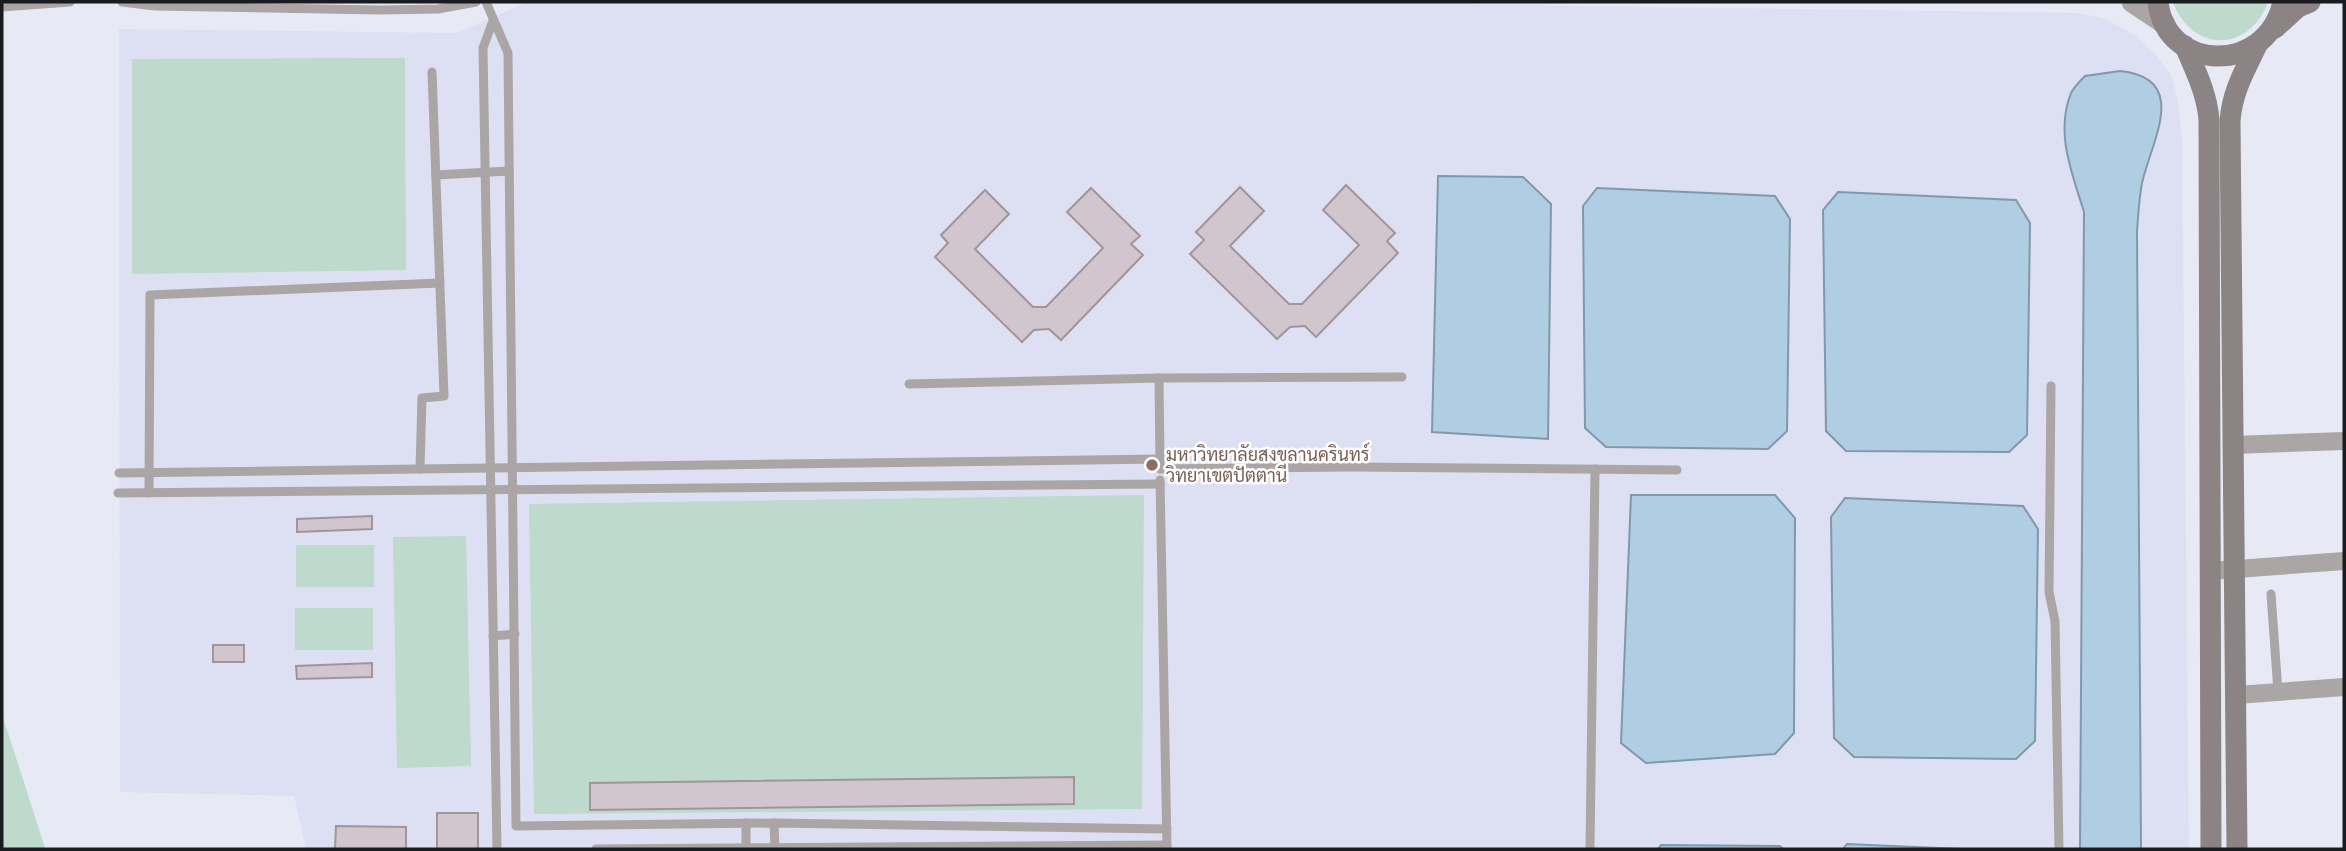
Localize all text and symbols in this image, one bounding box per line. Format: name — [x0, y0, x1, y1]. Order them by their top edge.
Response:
place label: มหาวิทยาลัยสงขลานครินทร์ วิทยาเขตปัตตานี — [1165, 442, 1370, 486]
marker: มหาวิทยาลัยสงขลานครินทร์ วิทยาเขตปัตตานี — [1144, 457, 1160, 473]

